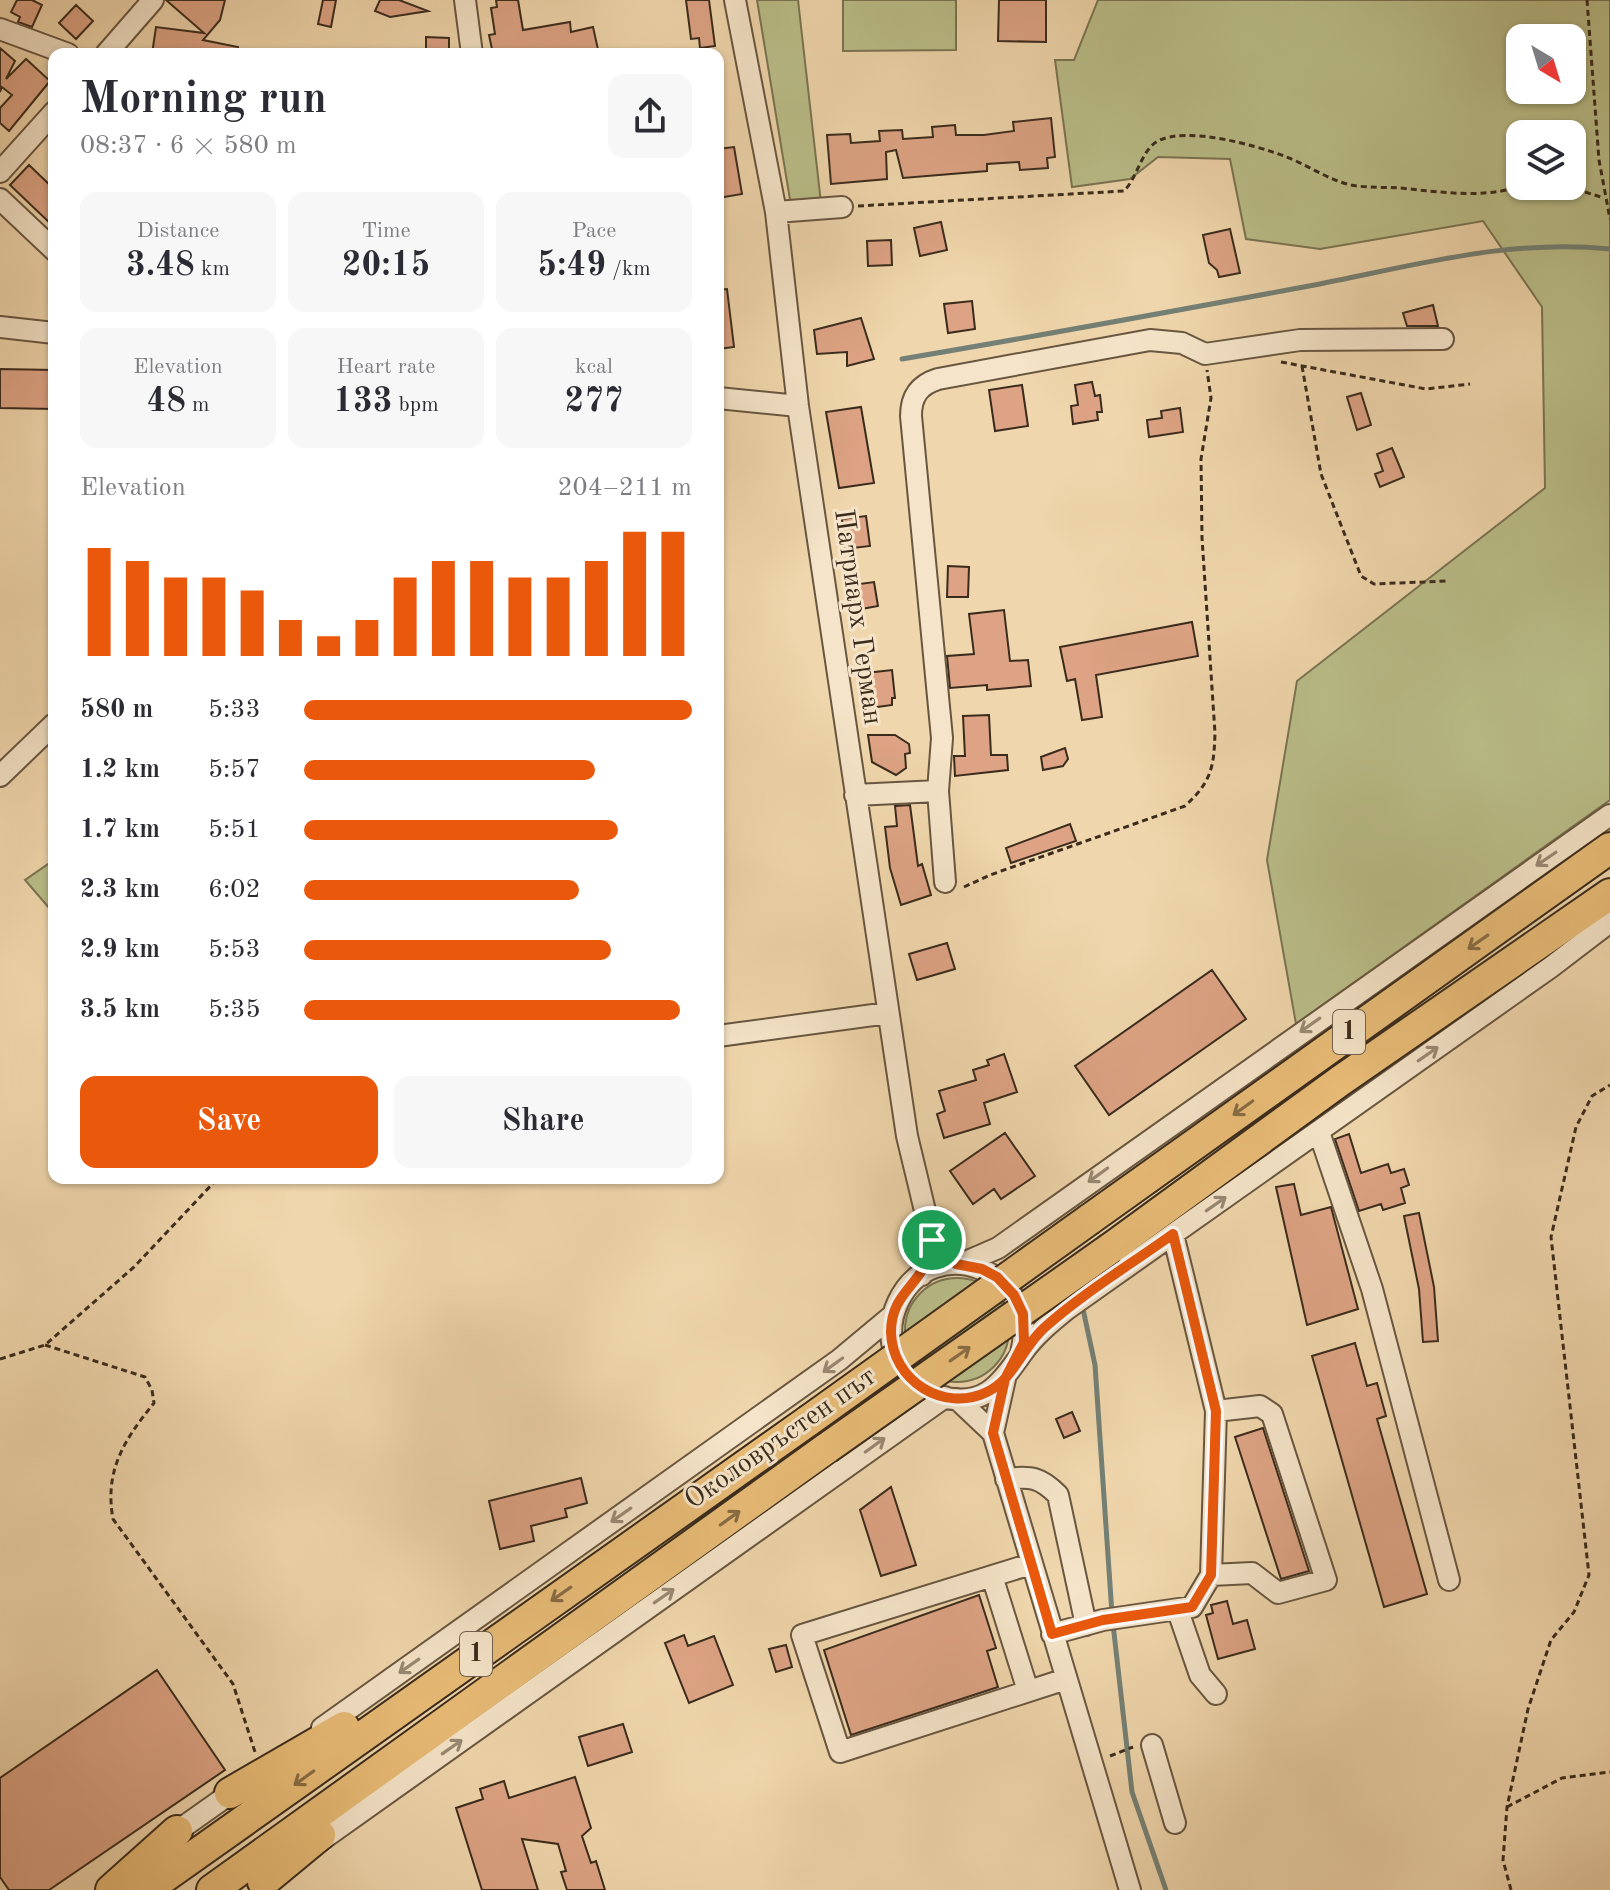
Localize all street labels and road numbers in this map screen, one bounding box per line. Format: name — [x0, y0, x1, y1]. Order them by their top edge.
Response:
street label: Патриарх Герман — [828, 507, 886, 727]
road number: 1 — [1333, 1010, 1365, 1054]
street label: Околовръстен път — [680, 1363, 882, 1515]
road number: 1 — [460, 1632, 492, 1676]

